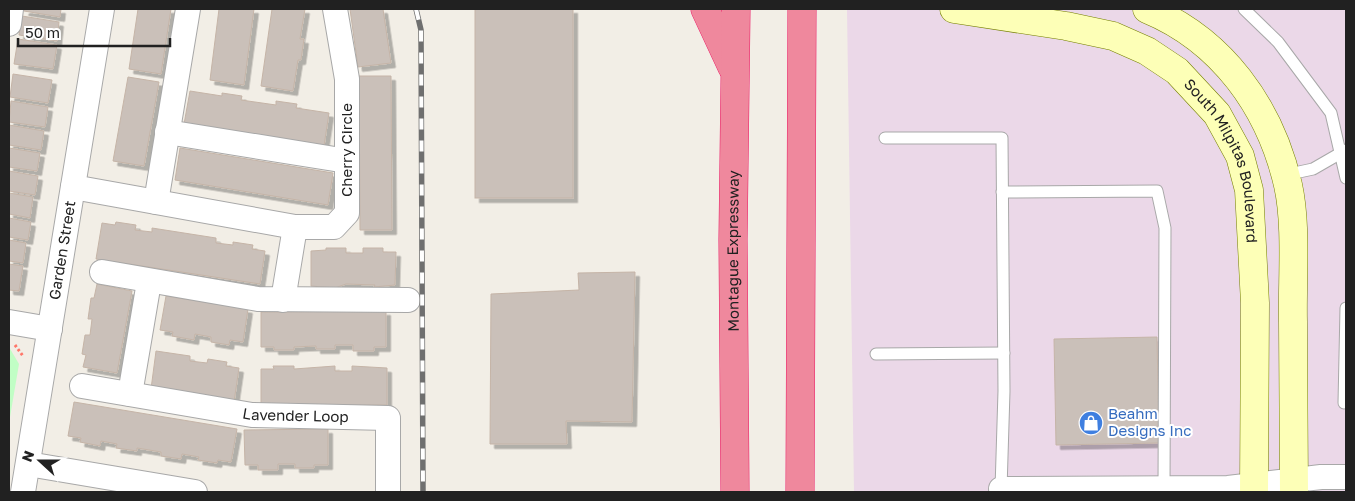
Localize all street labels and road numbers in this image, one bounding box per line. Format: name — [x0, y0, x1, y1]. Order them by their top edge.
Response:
street label: South Milpitas Boulevard — [1181, 75, 1262, 243]
street label: Cherry Circle — [337, 103, 355, 197]
street label: Montague Expressway — [723, 169, 742, 332]
street label: Garden Street — [45, 199, 79, 301]
street label: Lavender Loop — [241, 404, 349, 425]

